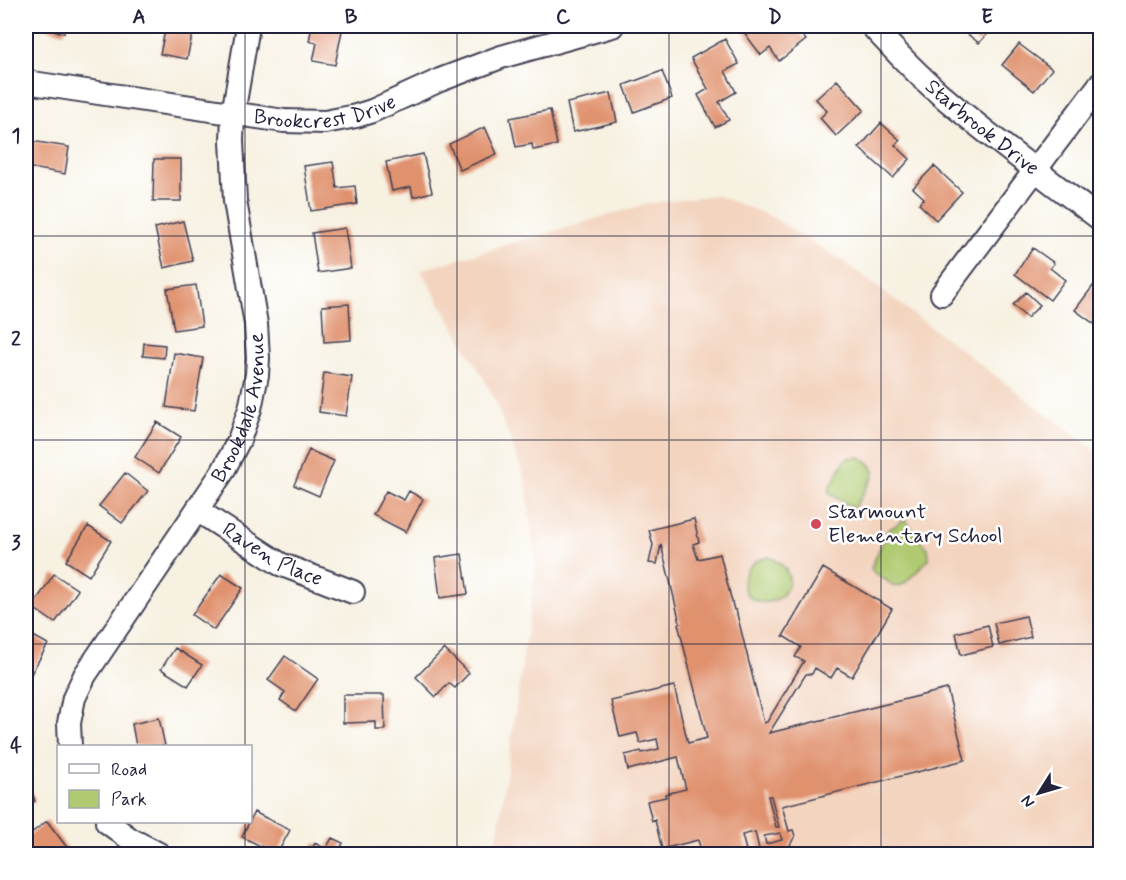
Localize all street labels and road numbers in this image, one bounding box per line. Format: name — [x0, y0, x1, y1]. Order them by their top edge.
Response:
street label: Starbrook Drive — [919, 73, 1045, 182]
street label: Brookcrest Drive — [252, 88, 401, 136]
street label: Brookdale Avenue — [205, 332, 272, 488]
street label: Raven Place — [217, 516, 327, 593]

